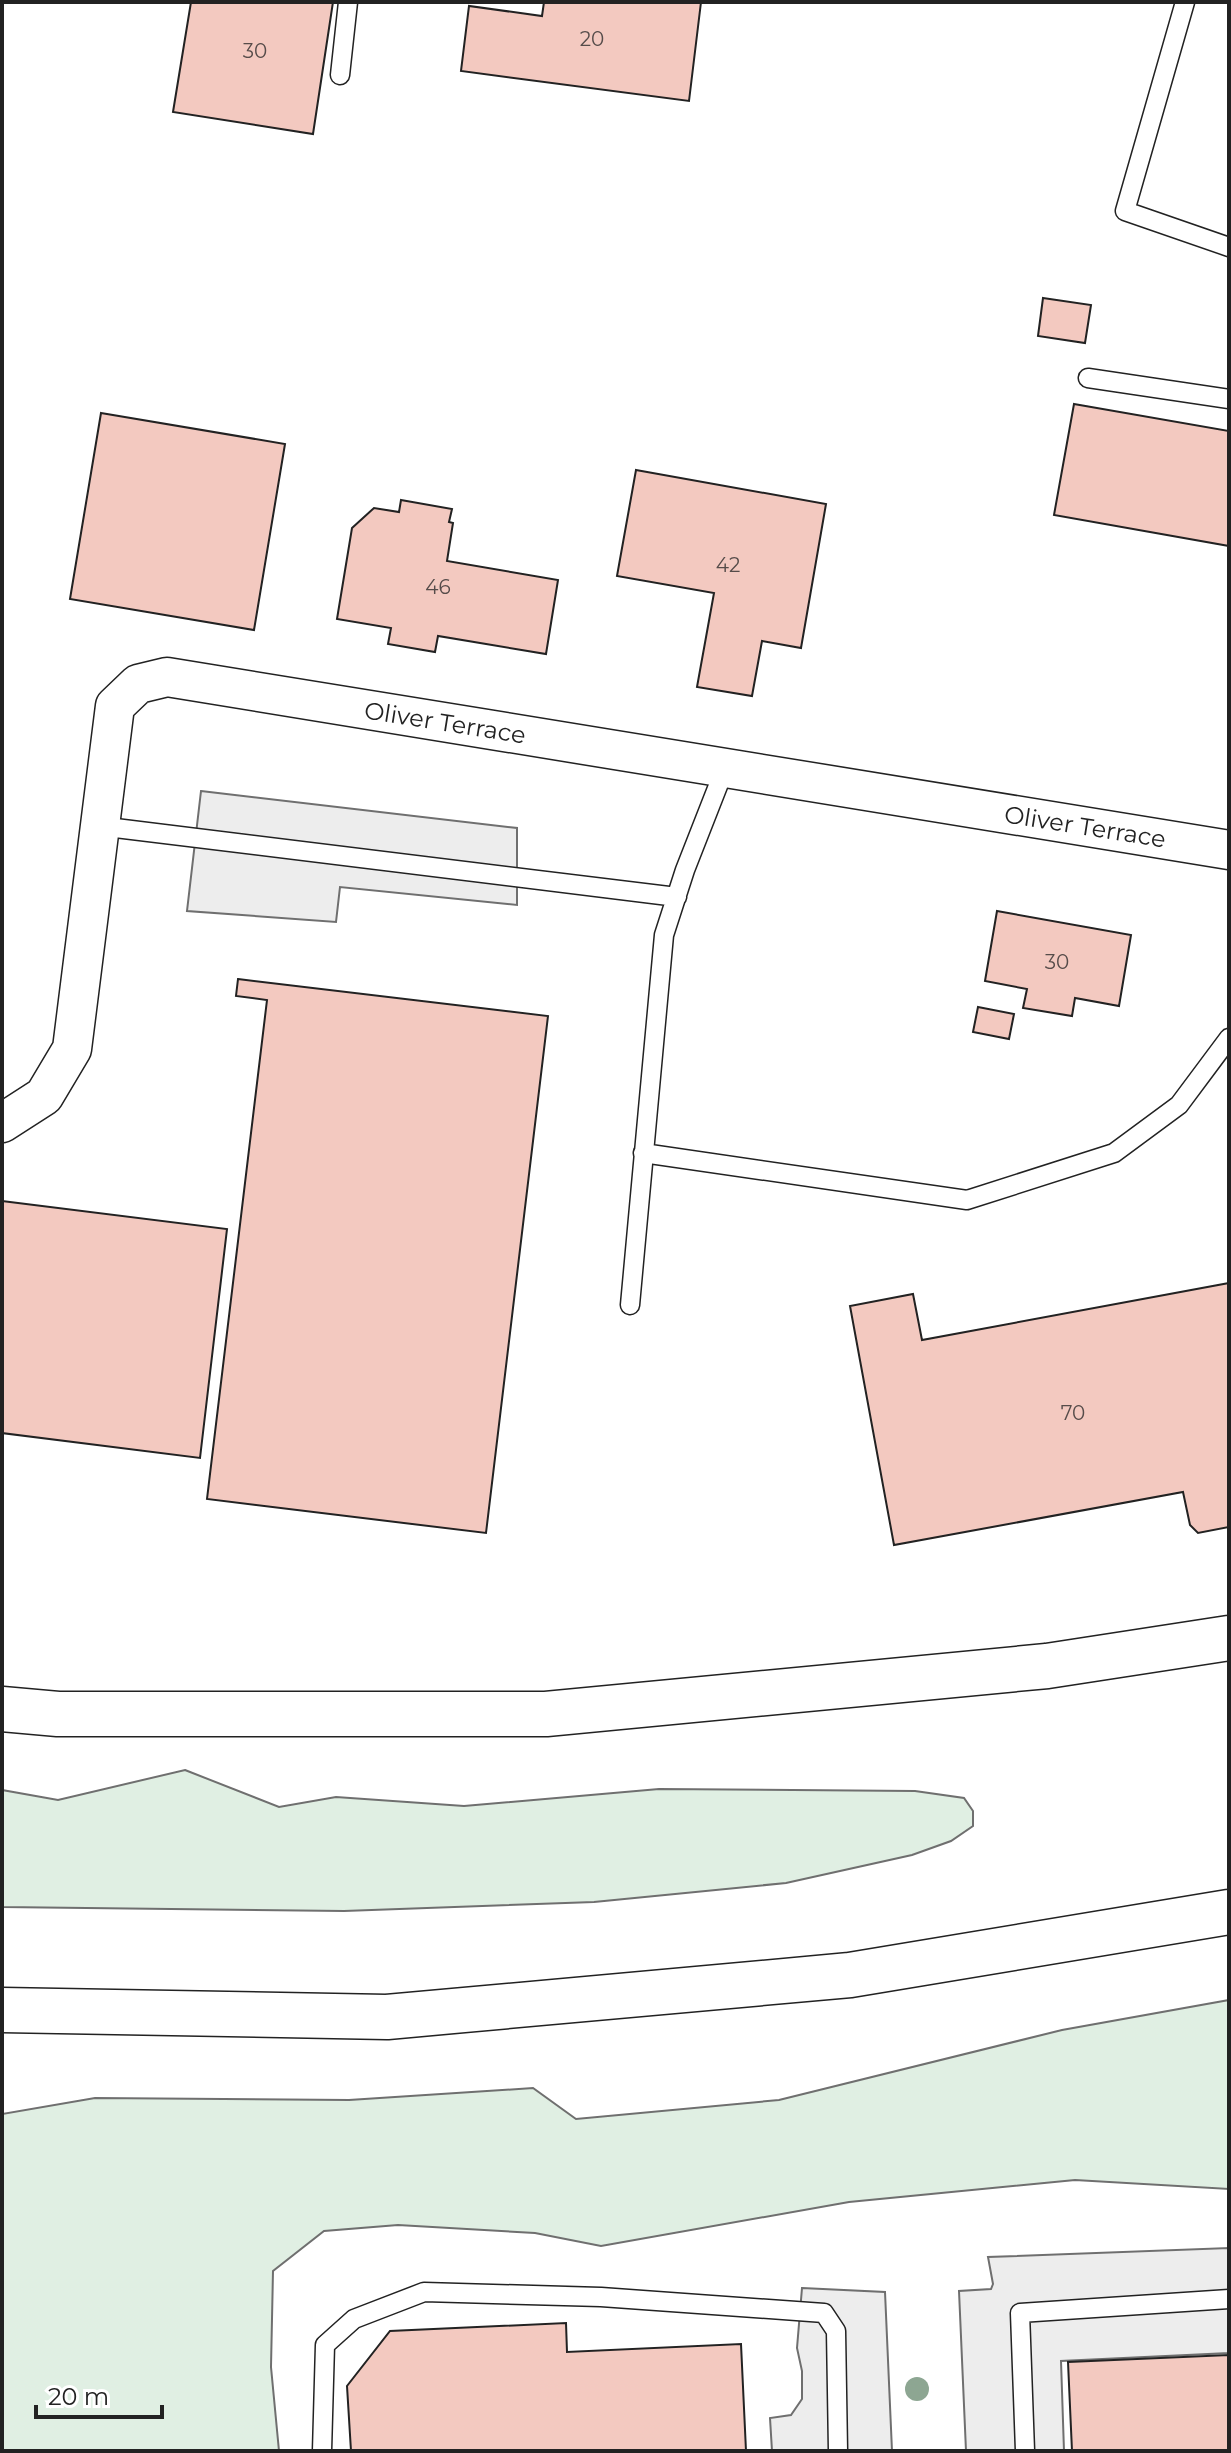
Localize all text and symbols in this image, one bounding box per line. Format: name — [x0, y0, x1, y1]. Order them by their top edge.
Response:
house number: 20 — [580, 27, 604, 51]
house number: 30 — [243, 39, 267, 63]
house number: 42 — [716, 553, 740, 577]
house number: 46 — [425, 575, 451, 599]
street label: Oliver Terrace — [362, 695, 528, 750]
street label: Oliver Terrace — [1002, 799, 1168, 854]
house number: 30 — [1045, 950, 1069, 974]
house number: 70 — [1061, 1401, 1085, 1425]
scale bar — [36, 2369, 162, 2419]
text: 20 m — [48, 2382, 109, 2411]

